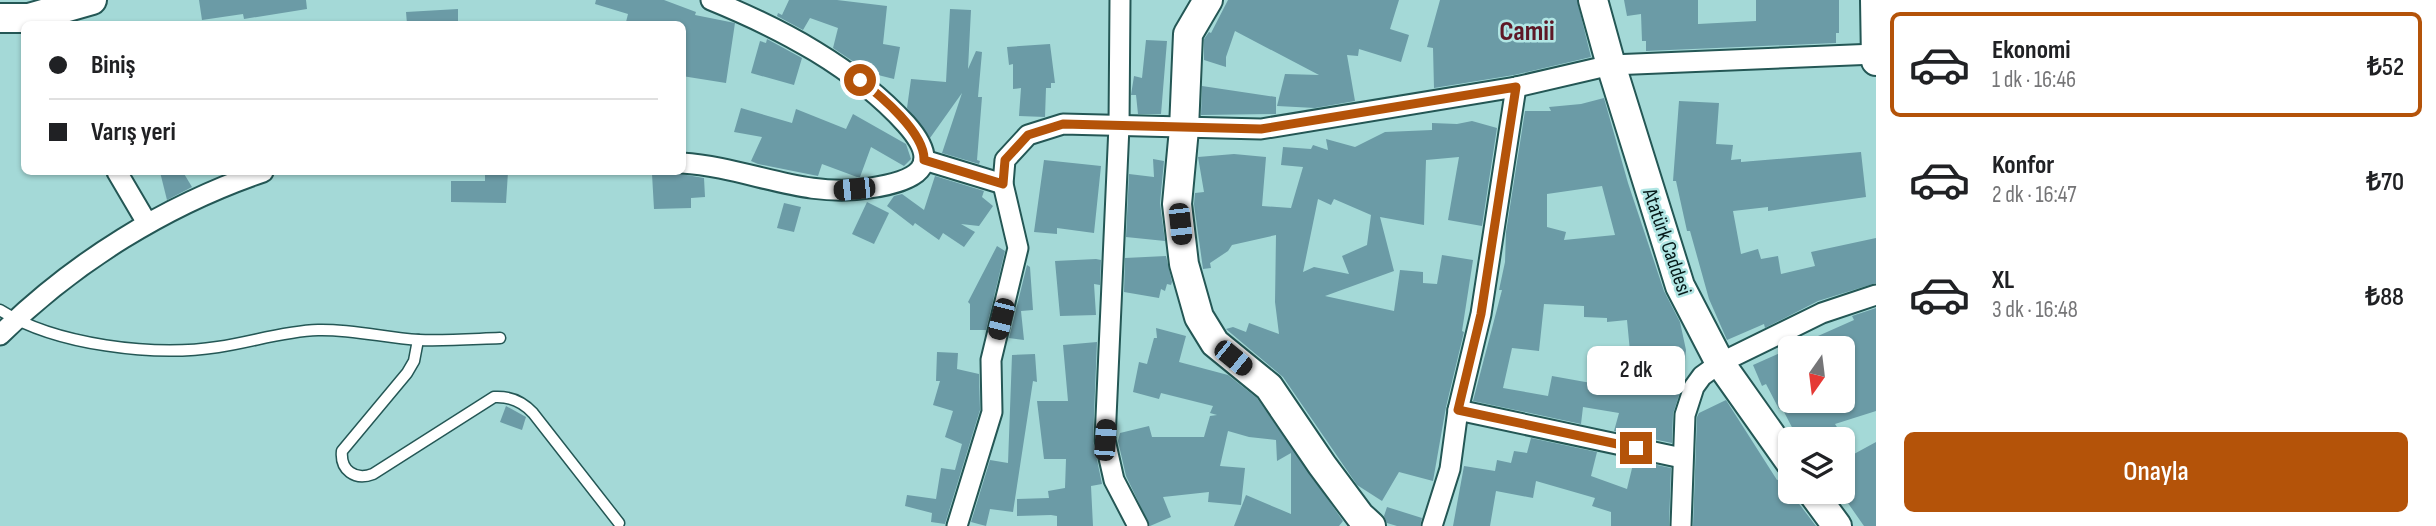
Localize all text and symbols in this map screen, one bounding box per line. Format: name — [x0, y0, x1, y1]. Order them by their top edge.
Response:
district label: Camii — [1499, 15, 1555, 48]
icon: car — [1908, 33, 1971, 96]
text: Ekonomi — [1992, 35, 2071, 66]
text: Biniş — [91, 50, 135, 81]
text: ₺52 — [2367, 52, 2404, 83]
route start — [844, 64, 876, 96]
text: 1 dk · 16:46 — [1992, 66, 2076, 94]
text: Varış yeri — [91, 117, 176, 148]
icon: car — [1908, 148, 1971, 211]
text: Konfor — [1992, 150, 2054, 181]
text: ₺70 — [2366, 167, 2404, 198]
car — [833, 176, 876, 202]
text: 2 dk · 16:47 — [1992, 181, 2077, 209]
street label: Atatürk Caddesi — [1637, 184, 1697, 299]
car — [1168, 202, 1193, 246]
icon: car — [1908, 263, 1971, 326]
text: XL — [1992, 265, 2014, 296]
text: ₺88 — [2365, 282, 2404, 313]
car — [986, 296, 1017, 342]
text: 3 dk · 16:48 — [1992, 296, 2078, 324]
north arrow — [1778, 336, 1855, 413]
map controls — [1778, 336, 1855, 504]
car — [1211, 337, 1256, 379]
callout: 2 dk — [1587, 346, 1685, 396]
text: 2 dk — [1620, 356, 1652, 384]
car — [1094, 418, 1117, 462]
button: layers — [1778, 427, 1855, 504]
route end — [1620, 432, 1652, 464]
button: Onayla — [1904, 432, 2408, 512]

